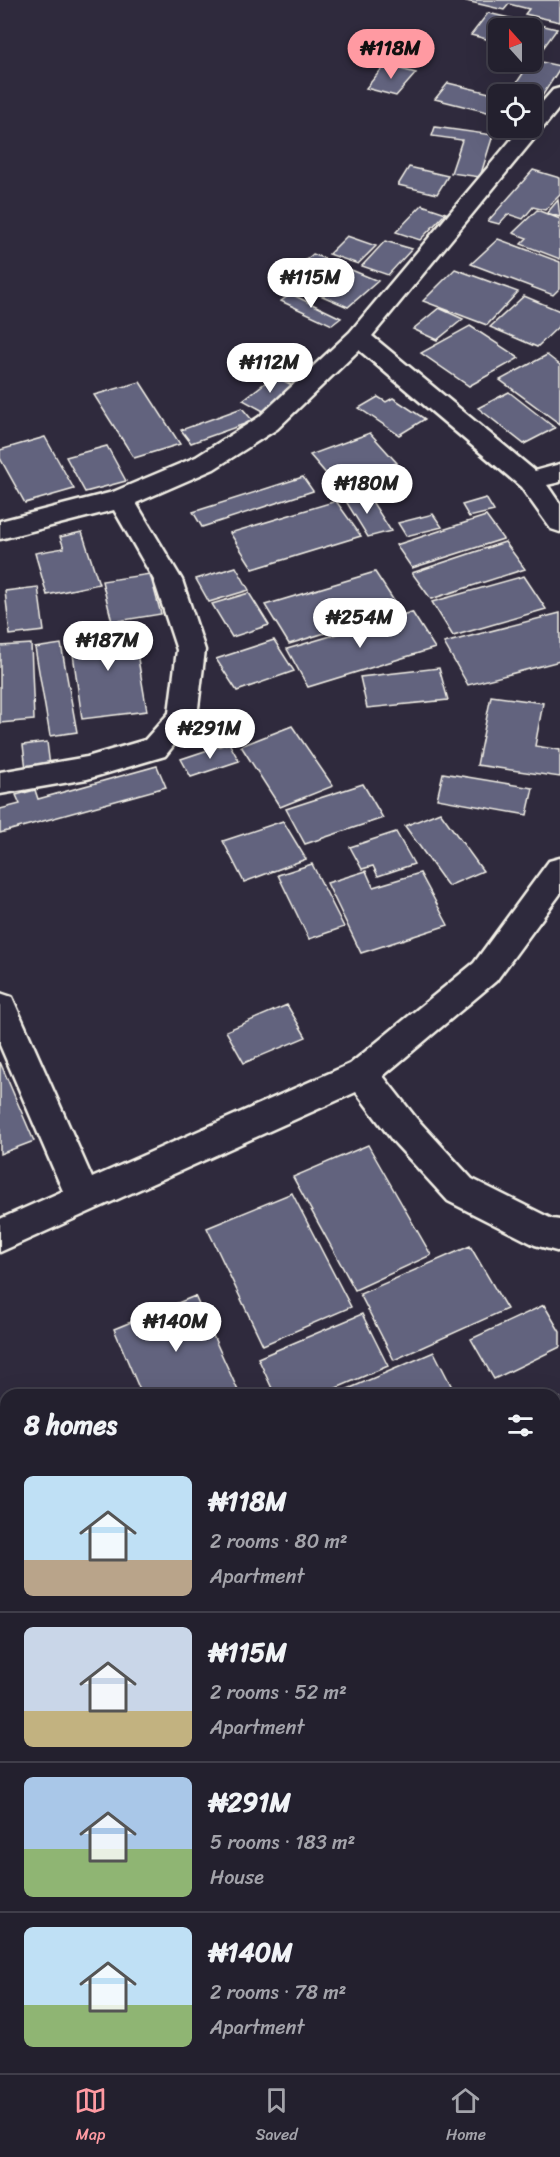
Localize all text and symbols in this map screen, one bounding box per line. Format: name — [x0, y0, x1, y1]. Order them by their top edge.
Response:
north arrow — [488, 18, 542, 72]
map controls — [488, 18, 542, 138]
pin: ₦118M — [349, 29, 433, 80]
text: ₦118M — [362, 31, 420, 66]
button: locate — [488, 84, 542, 138]
pin: ₦115M — [269, 258, 353, 309]
text: ₦115M — [282, 260, 341, 295]
pin: ₦112M — [228, 343, 312, 394]
text: ₦112M — [241, 345, 299, 380]
pin: ₦180M — [325, 464, 409, 515]
text: ₦180M — [336, 466, 398, 501]
pin: ₦254M — [318, 598, 402, 649]
text: ₦254M — [327, 600, 393, 635]
pin: ₦187M — [66, 621, 150, 672]
text: ₦187M — [77, 623, 139, 658]
pin: ₦291M — [168, 709, 252, 760]
text: ₦291M — [179, 711, 241, 746]
pin: ₦140M — [134, 1302, 218, 1353]
text: ₦140M — [144, 1304, 208, 1339]
text: 8 homes — [24, 1402, 117, 1448]
icon: filters — [504, 1409, 537, 1442]
text: ₦118M — [210, 1478, 287, 1524]
icon: home — [72, 1500, 144, 1572]
text: 2 rooms · 80 m² — [210, 1524, 348, 1559]
text: Apartment — [210, 1559, 304, 1594]
text: ₦115M — [210, 1629, 287, 1675]
icon: home — [72, 1651, 144, 1723]
text: 2 rooms · 52 m² — [210, 1675, 347, 1710]
text: Apartment — [210, 1710, 304, 1745]
text: ₦291M — [210, 1779, 291, 1825]
icon: home — [72, 1801, 144, 1873]
text: 5 rooms · 183 m² — [210, 1825, 355, 1860]
text: House — [210, 1860, 264, 1895]
text: ₦140M — [210, 1929, 292, 1975]
icon: home — [72, 1951, 144, 2023]
text: 2 rooms · 78 m² — [210, 1975, 346, 2010]
text: Apartment — [210, 2010, 304, 2045]
tab: Map — [74, 2084, 107, 2149]
tab: Saved — [255, 2084, 298, 2149]
tab: Home — [446, 2084, 486, 2149]

